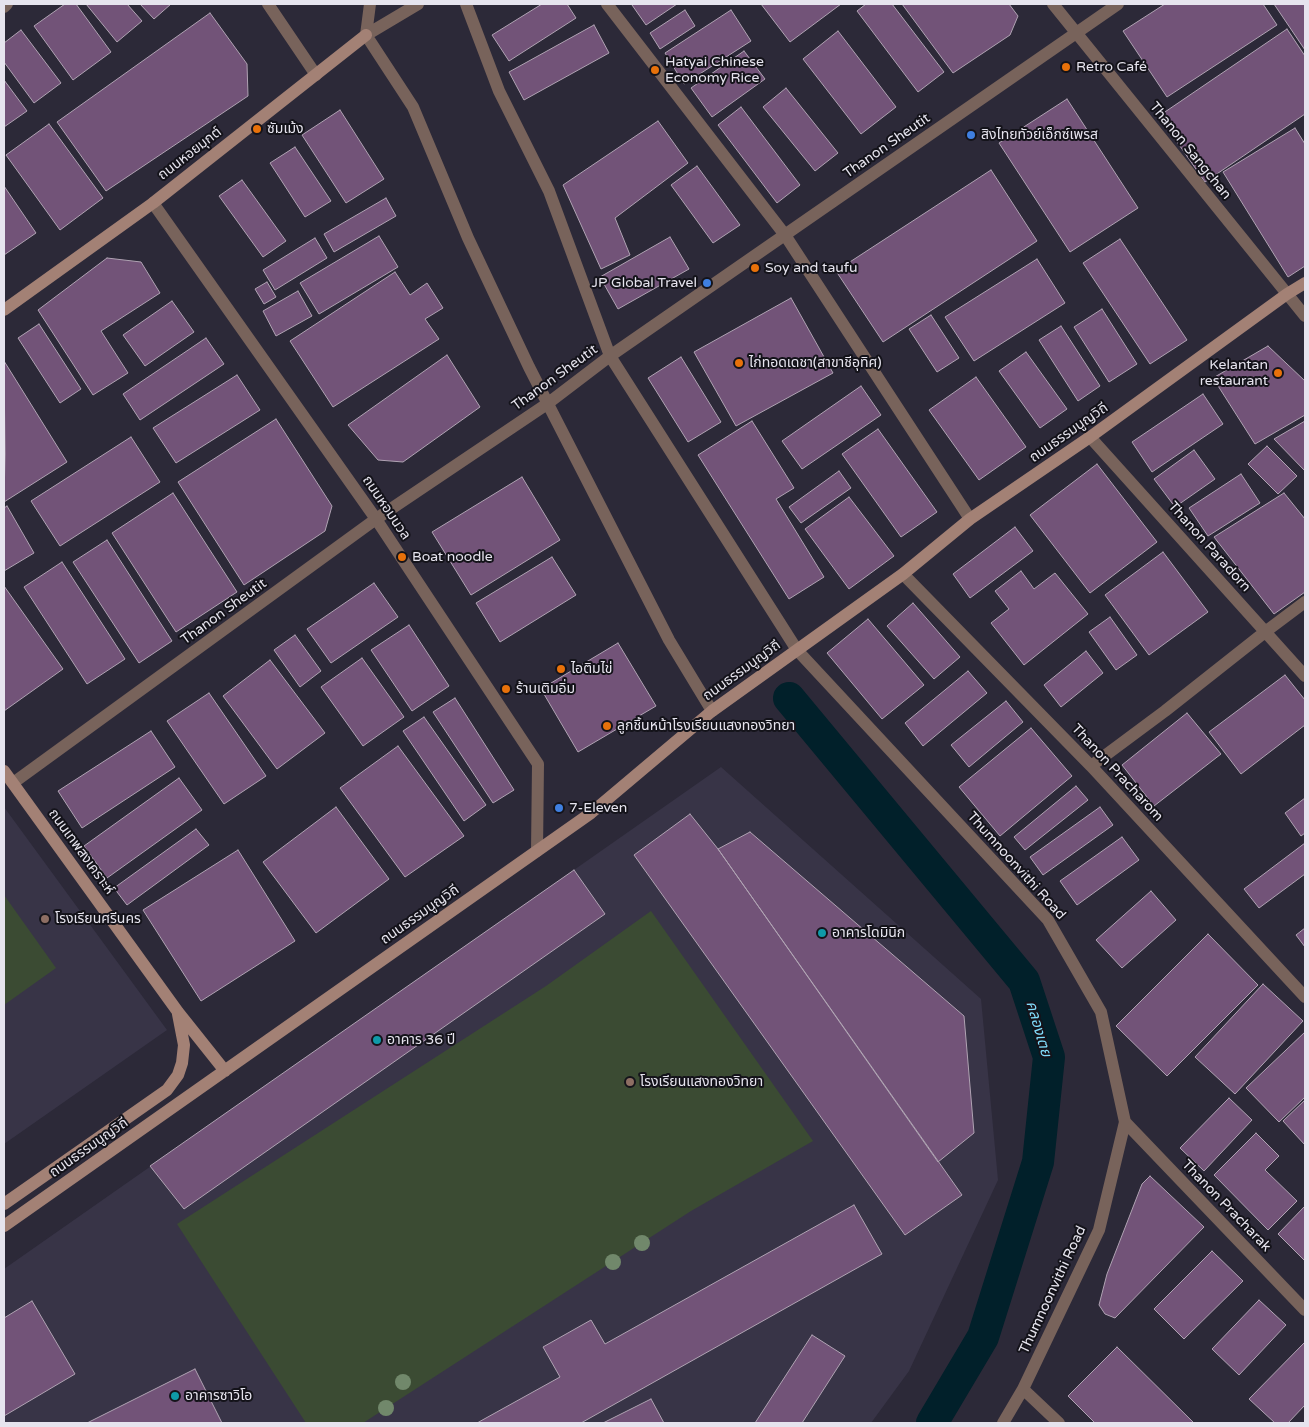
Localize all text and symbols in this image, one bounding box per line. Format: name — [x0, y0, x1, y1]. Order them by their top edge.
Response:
place label: Hatyai Chinese Economy Rice — [665, 54, 764, 86]
place label: Retro Café — [1076, 59, 1147, 75]
marker: Retro Café — [1060, 61, 1072, 73]
marker: Hatyai Chinese Economy Rice — [649, 64, 661, 76]
street label: Thanon Sangchan — [1146, 99, 1234, 203]
street label: Thanon Sheutit — [841, 110, 933, 182]
place label: ซัมเม้ง — [267, 121, 304, 137]
marker: ซัมเม้ง — [251, 123, 263, 135]
street label: ถนนหอยมุกต์ — [155, 124, 225, 184]
place label: สิงไทยทัวย์เอ็กซ์เพรส — [981, 127, 1098, 143]
marker: สิงไทยทัวย์เอ็กซ์เพรส — [965, 129, 977, 141]
place label: Soy and taufu — [765, 260, 858, 276]
marker: Soy and taufu — [749, 262, 761, 274]
place label: JP Global Travel — [591, 275, 697, 291]
marker: JP Global Travel — [701, 277, 713, 289]
street label: Thanon Sheutit — [509, 341, 601, 415]
place label: ไก่ทอดเดชา(สาขาชีอุทิศ) — [749, 355, 882, 371]
marker: ไก่ทอดเดชา(สาขาชีอุทิศ) — [733, 357, 745, 369]
place label: Kelantan restaurant — [1200, 357, 1268, 390]
marker: Kelantan restaurant — [1272, 367, 1284, 379]
street label: ถนนธรรมนูญวิถี — [1026, 400, 1112, 466]
street label: ถนนหอมนวล — [358, 473, 414, 543]
street label: Thanon Paradorn — [1164, 498, 1254, 596]
place label: Boat noodle — [412, 549, 493, 565]
marker: Boat noodle — [396, 551, 408, 563]
street label: Thanon Sheutit — [178, 575, 270, 649]
street label: ถนนธรรมนูญวิถี — [700, 637, 784, 705]
place label: ไอติมไข่ — [571, 661, 612, 677]
marker: ไอติมไข่ — [555, 663, 567, 675]
place label: ร้านเติมอิ่ม — [516, 681, 575, 697]
marker: ร้านเติมอิ่ม — [500, 683, 512, 695]
place label: ลูกชิ้นหน้าโรงเรียนแสงทองวิทยา — [617, 718, 795, 734]
marker: ลูกชิ้นหน้าโรงเรียนแสงทองวิทยา — [601, 720, 613, 732]
street label: Thanon Pracharom — [1068, 721, 1166, 825]
place label: 7-Eleven — [569, 800, 627, 816]
marker: 7-Eleven — [553, 802, 565, 814]
street label: ถนนเทพสงเคราะห์ — [44, 806, 118, 898]
street label: Thumnoonvithi Road — [963, 809, 1069, 923]
street label: ถนนธรรมนูญวิถี — [377, 882, 463, 948]
place label: โรงเรียนศรีนคร — [55, 911, 141, 927]
marker: โรงเรียนศรีนคร — [39, 913, 51, 925]
place label: อาคารโดมินิก — [832, 925, 905, 941]
marker: อาคารโดมินิก — [816, 927, 828, 939]
water label: คลองเตย — [1021, 999, 1055, 1059]
place label: อาคาร 36 ปี — [387, 1032, 455, 1048]
marker: อาคาร 36 ปี — [371, 1034, 383, 1046]
place label: โรงเรียนแสงทองวิทยา — [640, 1074, 763, 1090]
marker: โรงเรียนแสงทองวิทยา — [624, 1076, 636, 1088]
street label: ถนนธรรมนูญวิถี — [46, 1115, 132, 1181]
street label: Thanon Pracharak — [1178, 1157, 1274, 1255]
street label: Thumnoonvithi Road — [1016, 1223, 1090, 1357]
place label: อาคารซาวิโอ — [185, 1388, 252, 1404]
marker: อาคารซาวิโอ — [169, 1390, 181, 1402]

